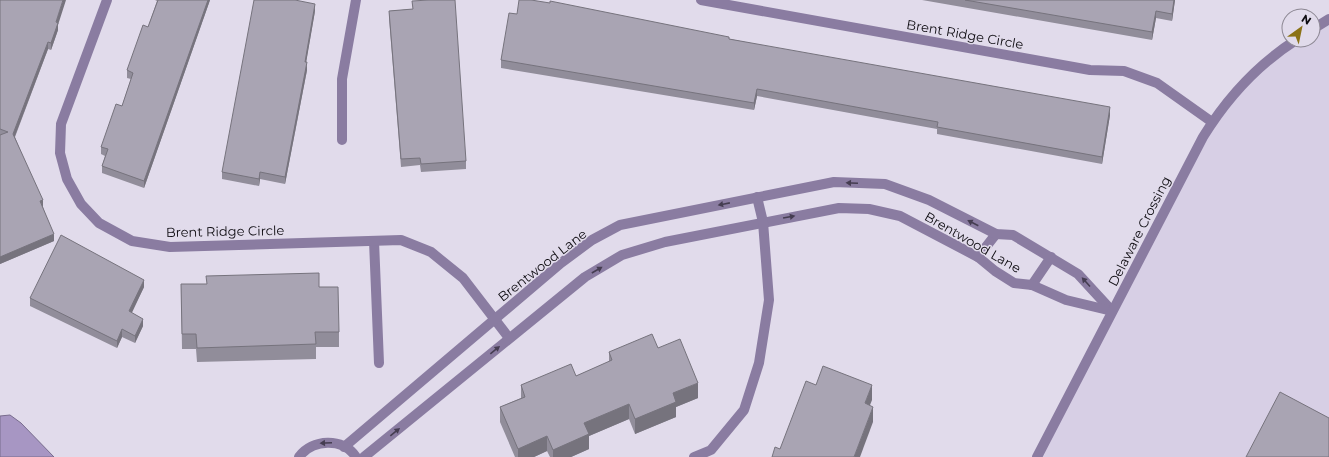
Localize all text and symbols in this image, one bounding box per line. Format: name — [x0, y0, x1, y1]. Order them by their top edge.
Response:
north arrow — [1281, 8, 1321, 48]
text: N — [1299, 11, 1314, 28]
street label: Brent Ridge Circle — [905, 16, 1025, 52]
street label: Delaware Crossing — [1104, 173, 1174, 289]
one-way arrow — [846, 179, 858, 186]
one-way arrow — [718, 201, 730, 207]
street label: Brentwood Lane — [922, 208, 1024, 276]
one-way arrow — [783, 214, 795, 220]
one-way arrow — [968, 219, 979, 226]
street label: Brent Ridge Circle — [166, 222, 284, 240]
street label: Brentwood Lane — [494, 225, 590, 305]
one-way arrow — [591, 266, 603, 273]
one-way arrow — [1081, 277, 1091, 287]
one-way arrow — [490, 346, 501, 354]
one-way arrow — [389, 428, 400, 437]
one-way arrow — [320, 440, 332, 447]

